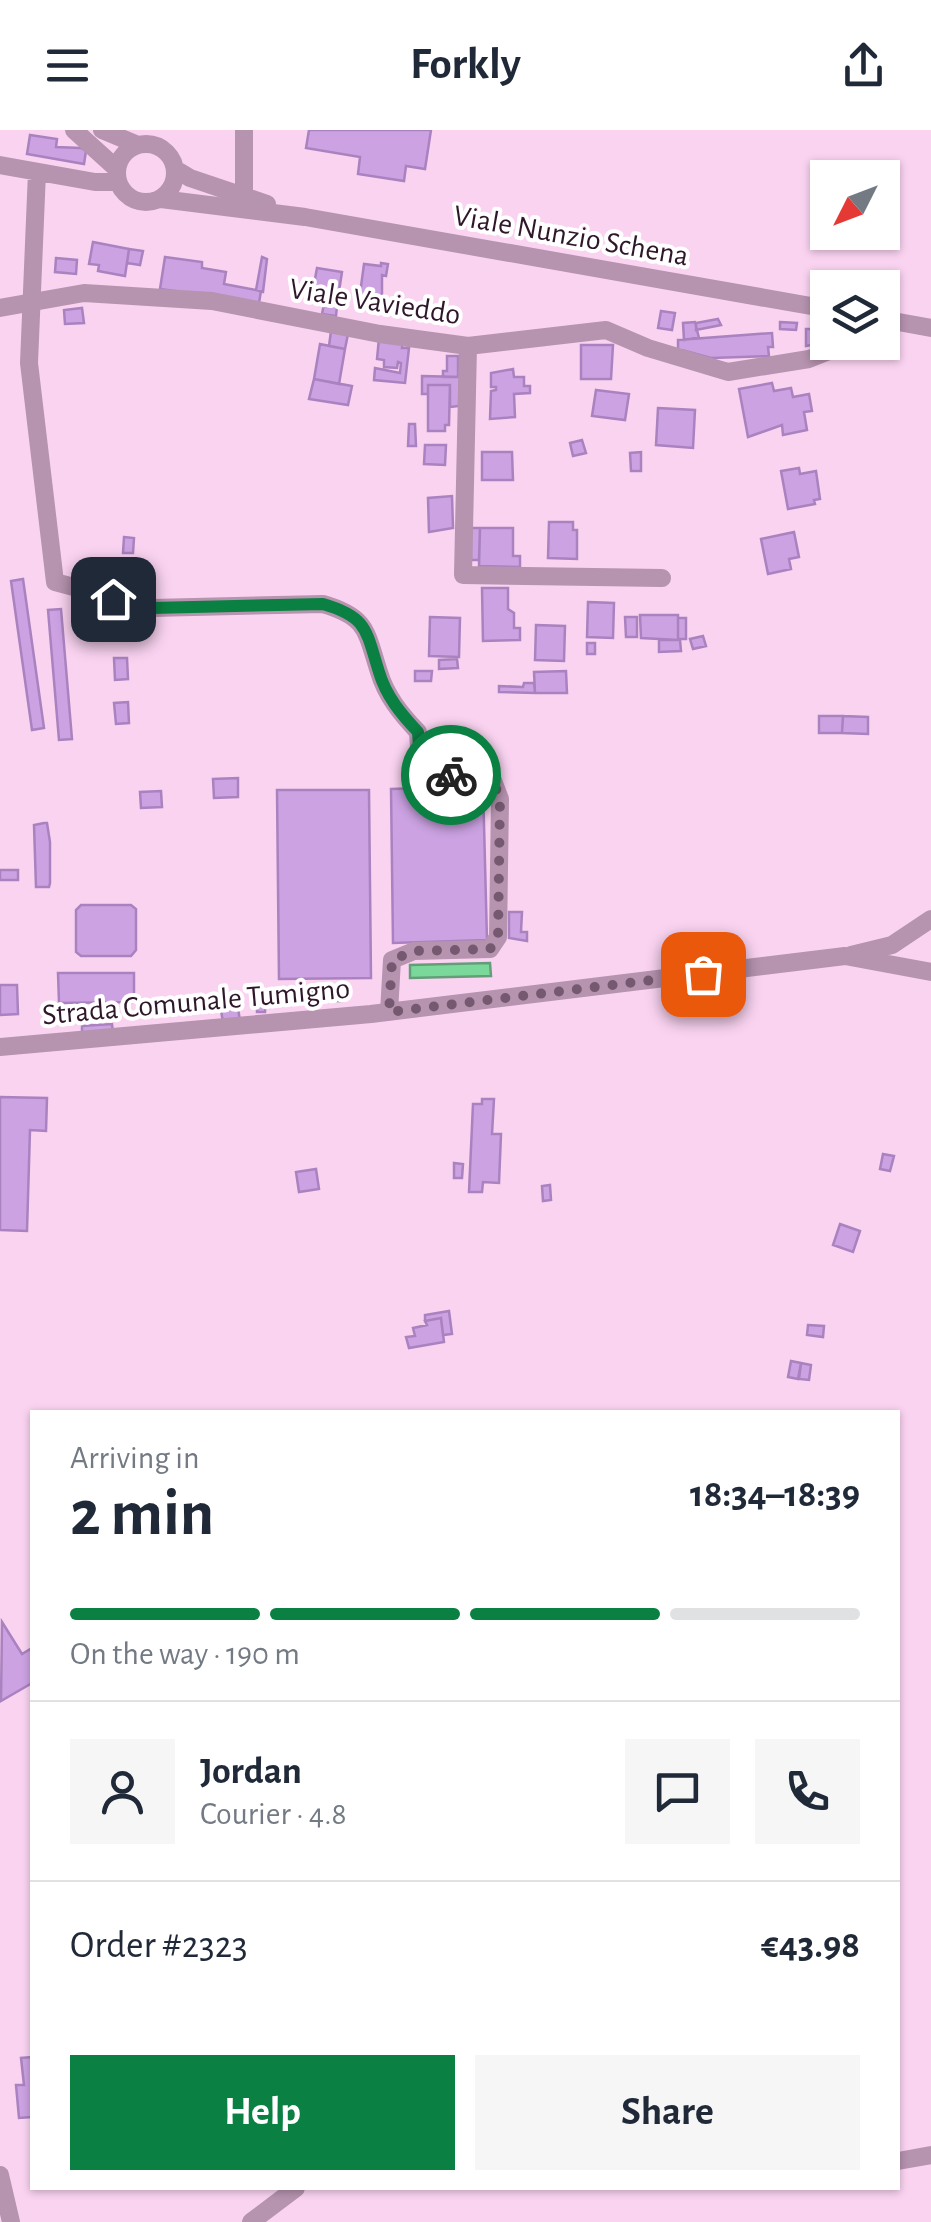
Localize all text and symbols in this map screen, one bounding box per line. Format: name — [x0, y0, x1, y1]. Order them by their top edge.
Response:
icon: menu — [40, 38, 95, 93]
icon: share — [836, 38, 891, 93]
text: Forkly — [410, 42, 521, 87]
north arrow — [810, 160, 900, 250]
map controls — [810, 160, 900, 360]
street label: Viale Nunzio Schena — [451, 201, 691, 271]
button: layers — [810, 270, 900, 360]
street label: Viale Vavieddo — [287, 274, 463, 330]
pin — [71, 557, 156, 642]
icon: home — [86, 572, 141, 627]
courier — [401, 725, 501, 825]
icon: bike — [424, 748, 479, 803]
pin — [661, 932, 746, 1017]
icon: bag — [676, 947, 731, 1002]
street label: Strada Comunale Tumigno — [41, 974, 351, 1030]
text: Arriving in — [70, 1442, 199, 1474]
text: 18:34–18:39 — [690, 1476, 860, 1514]
text: 2 min — [70, 1482, 214, 1547]
text: On the way · 190 m — [70, 1638, 300, 1670]
button: person — [70, 1739, 175, 1844]
button: chat — [625, 1739, 730, 1844]
button: phone — [755, 1739, 860, 1844]
text: Jordan — [200, 1753, 302, 1791]
text: Courier · 4.8 — [200, 1798, 347, 1830]
text: Order #2323 — [70, 1927, 248, 1965]
text: €43.98 — [761, 1927, 860, 1965]
button: Help — [70, 2055, 455, 2170]
button: Share — [475, 2055, 860, 2170]

